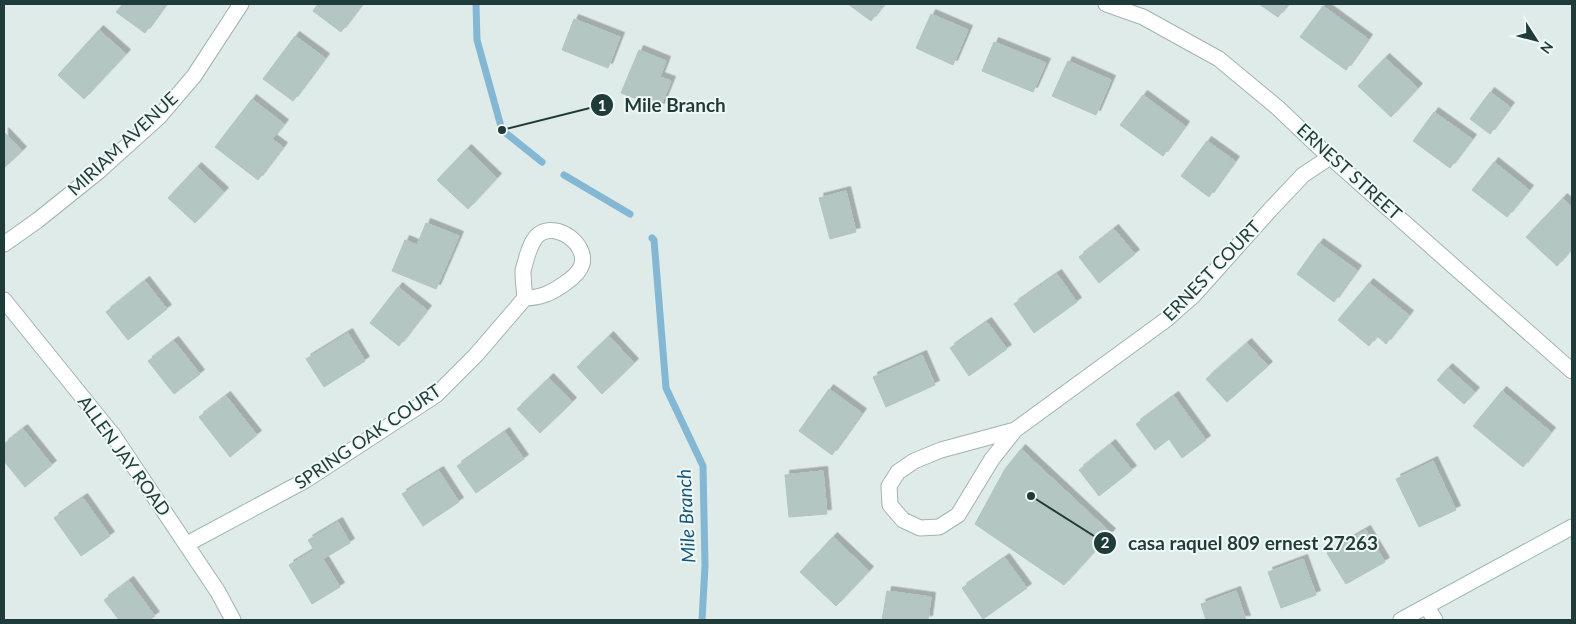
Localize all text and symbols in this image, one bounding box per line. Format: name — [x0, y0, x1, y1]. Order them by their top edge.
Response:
north arrow — [1511, 15, 1561, 65]
text: N — [1537, 39, 1557, 57]
street label: MIRIAM AVENUE — [63, 87, 182, 200]
callout: Mile Branch — [589, 88, 736, 122]
text: Mile Branch — [624, 93, 726, 116]
text: 1 — [598, 96, 606, 114]
street label: ERNEST STREET — [1293, 118, 1407, 224]
street label: ERNEST COURT — [1158, 215, 1265, 325]
street label: SPRING OAK COURT — [290, 379, 445, 493]
street label: ALLEN JAY ROAD — [74, 391, 176, 520]
water label: Mile Branch — [672, 468, 699, 564]
callout: casa raquel 809 ernest 27263 — [1093, 526, 1388, 560]
text: casa raquel 809 ernest 27263 — [1128, 531, 1378, 554]
text: 2 — [1101, 533, 1110, 551]

